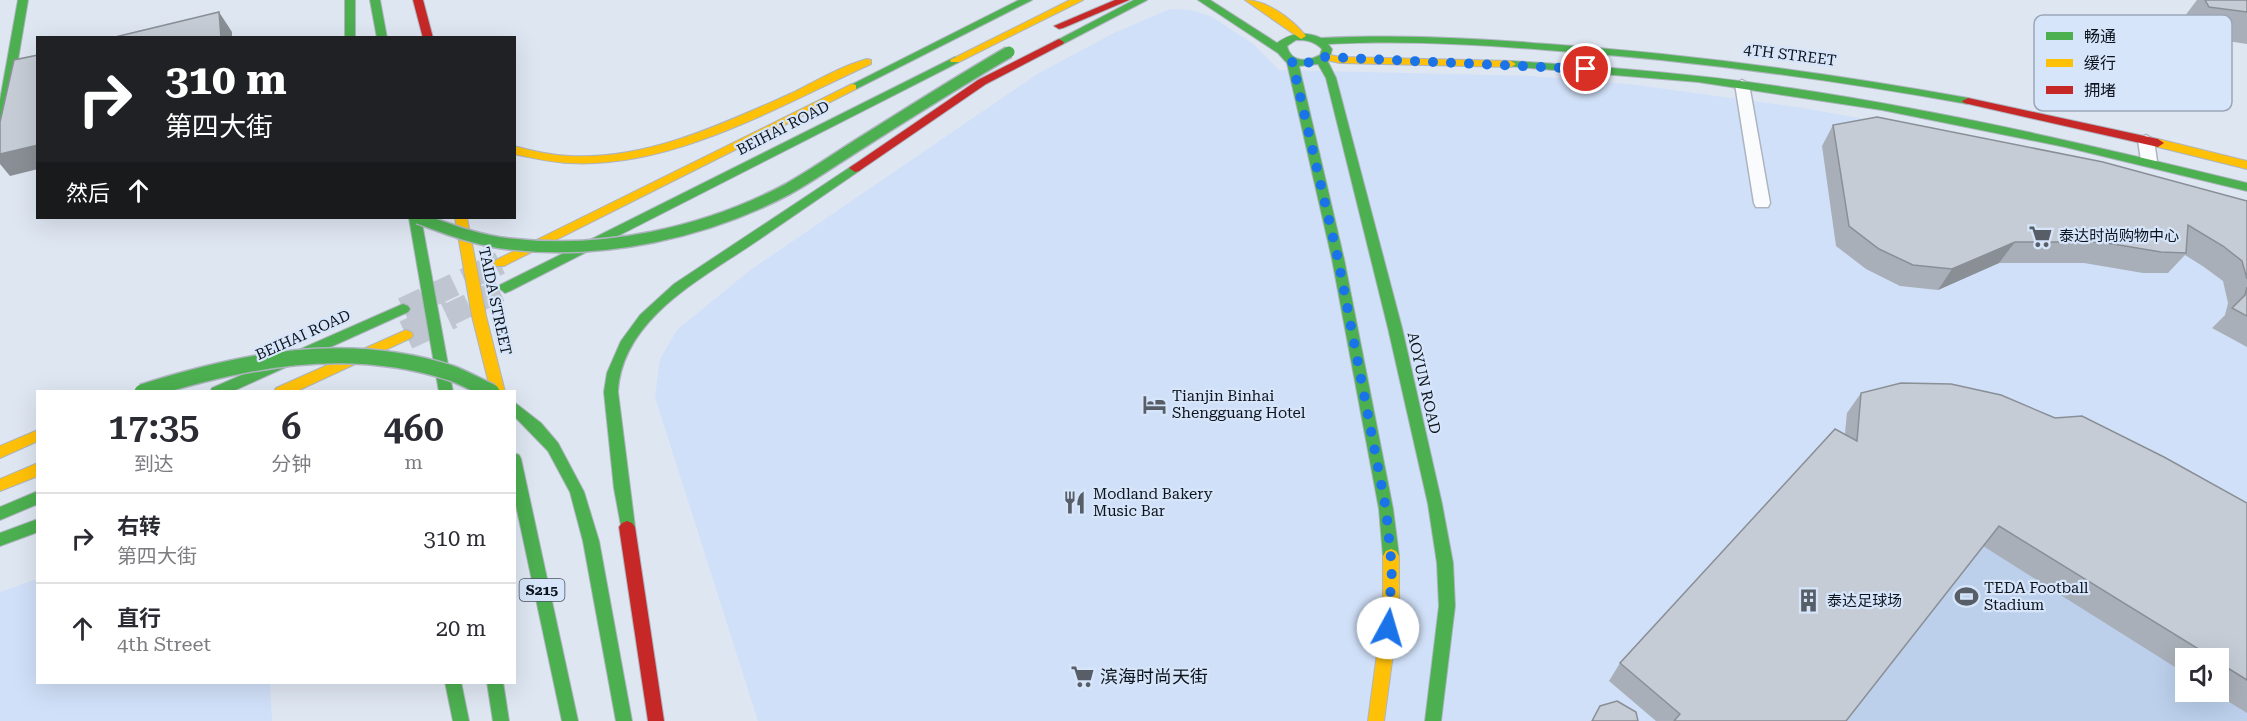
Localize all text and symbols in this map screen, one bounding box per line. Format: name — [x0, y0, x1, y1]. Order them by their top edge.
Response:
legend — [2034, 15, 2232, 111]
text: 畅通 — [2084, 27, 2116, 46]
street label: 4TH STREET — [1743, 40, 1837, 70]
pin — [1560, 43, 1611, 94]
icon: arrive — [1569, 52, 1602, 85]
text: 缓行 — [2084, 54, 2116, 73]
text: 310 m — [165, 55, 287, 104]
icon: right — [66, 60, 144, 138]
text: 拥堵 — [2084, 81, 2116, 100]
street label: BEIHAI ROAD — [734, 97, 832, 159]
text: 第四大街 — [165, 111, 273, 143]
icon: ahead — [122, 174, 155, 207]
text: 然后 — [66, 181, 110, 206]
supermarket icon: 泰达时尚购物中心 — [2028, 223, 2054, 249]
place label: 泰达时尚购物中心 — [2059, 227, 2179, 245]
street label: TAIDA STREET — [475, 245, 515, 357]
street label: BEIHAI ROAD — [253, 306, 353, 364]
street label: AOYUN ROAD — [1404, 330, 1444, 436]
place label: Tianjin Binhai Shengguang Hotel — [1172, 387, 1306, 422]
hotel icon: Tianjin Binhai Shengguang Hotel — [1141, 392, 1167, 418]
text: 17:35 — [108, 406, 199, 448]
text: 6 — [281, 406, 301, 448]
text: 460 — [383, 408, 444, 450]
text: m — [405, 450, 423, 474]
text: 到达 — [134, 452, 174, 476]
text: 分钟 — [271, 452, 311, 476]
place label: Modland Bakery Music Bar — [1093, 485, 1213, 520]
restaurant icon: Modland Bakery Music Bar — [1062, 490, 1088, 516]
text: 右转 — [117, 514, 161, 539]
icon: right — [66, 522, 99, 555]
text: 310 m — [423, 526, 486, 551]
text: 第四大街 — [117, 544, 197, 568]
road number: S215 — [520, 579, 564, 601]
place label: TEDA Football Stadium — [1984, 579, 2089, 614]
sports icon: TEDA Football Stadium — [1953, 584, 1979, 610]
building icon: 泰达足球场 — [1796, 588, 1822, 614]
place label: 泰达足球场 — [1827, 592, 1902, 610]
position arrow — [1356, 596, 1420, 660]
text: 直行 — [117, 606, 161, 631]
icon: ahead — [66, 612, 99, 645]
text: 20 m — [436, 616, 486, 641]
text: 4th Street — [117, 632, 211, 656]
map controls — [2175, 648, 2229, 702]
button: sound — [2175, 648, 2229, 702]
supermarket icon: 滨海时尚天街 — [1069, 663, 1095, 689]
place label: 滨海时尚天街 — [1100, 666, 1208, 687]

